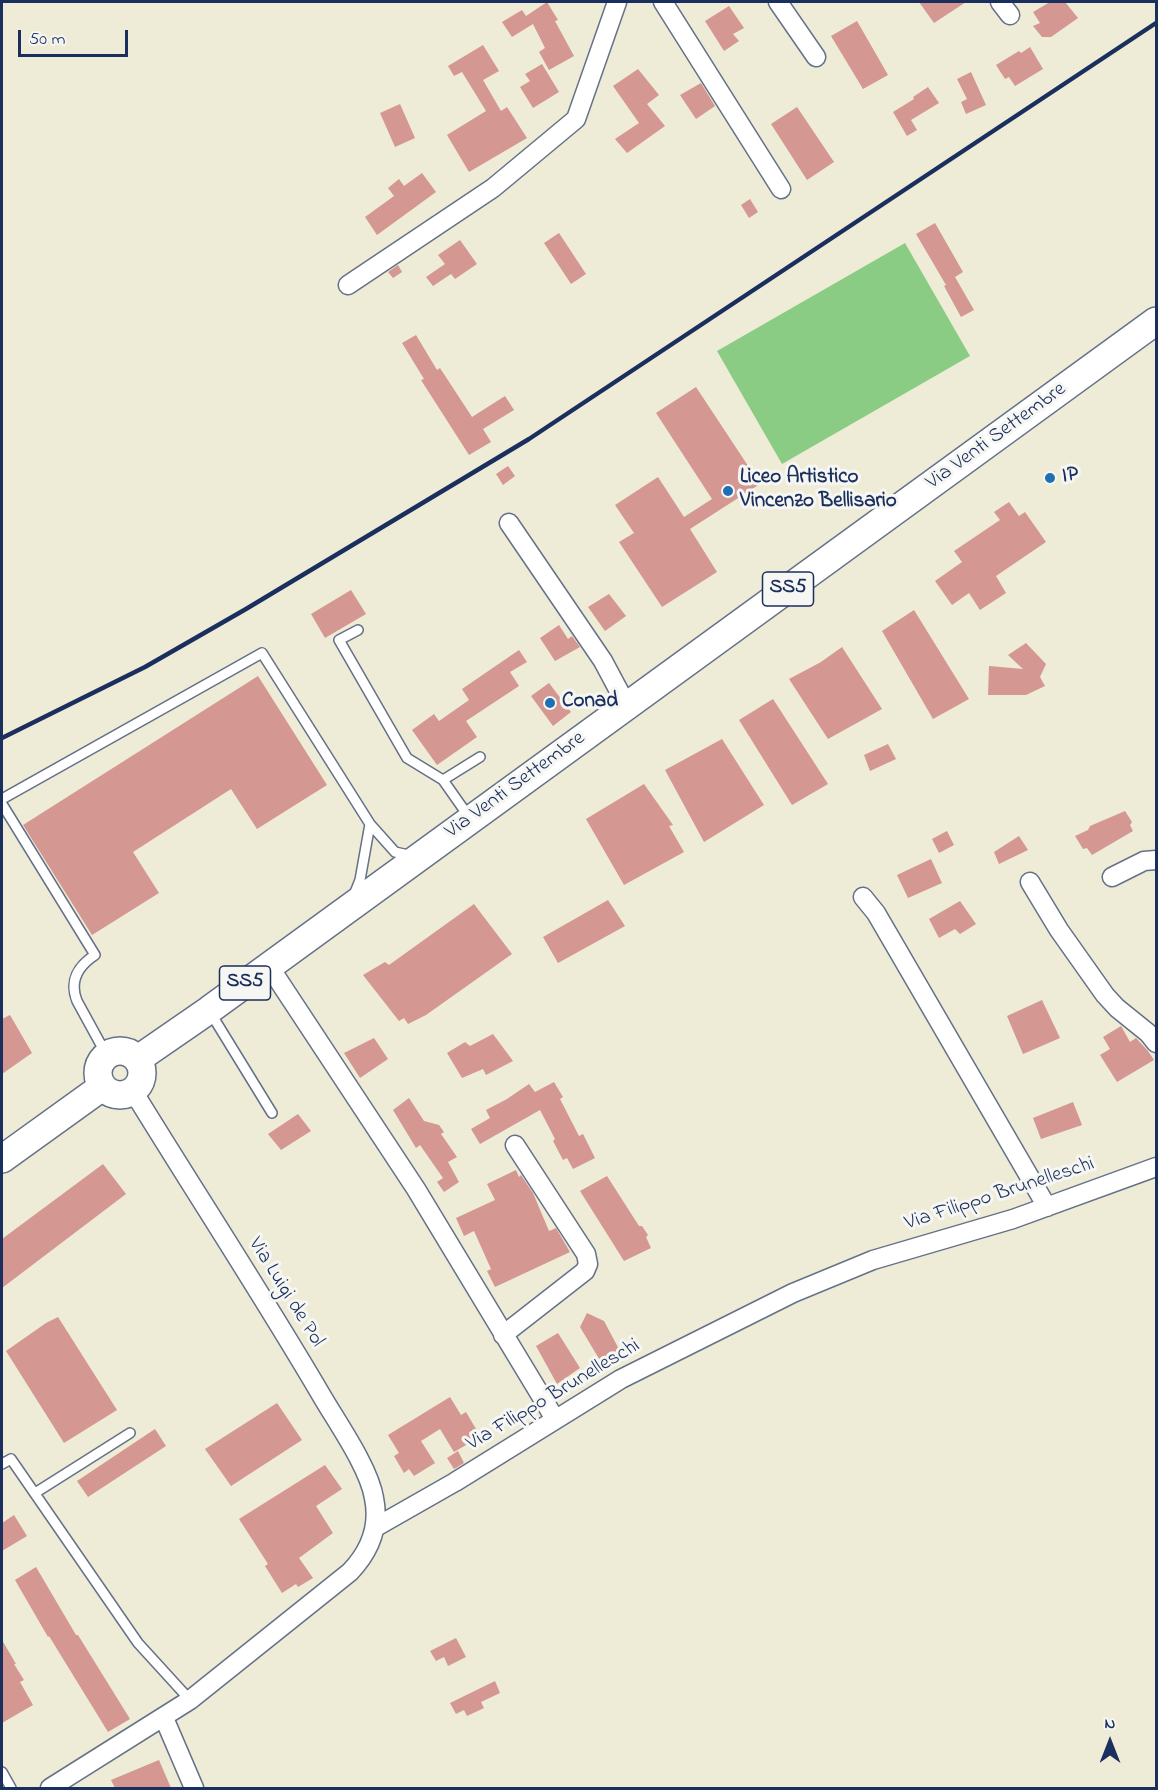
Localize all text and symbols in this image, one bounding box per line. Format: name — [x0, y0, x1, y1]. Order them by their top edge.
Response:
scale bar — [21, 18, 130, 56]
text: 50 m — [29, 27, 66, 53]
street label: Via Venti Settembre — [922, 378, 1072, 496]
place label: IP — [1062, 465, 1078, 491]
place label: Liceo Artistico Vincenzo Bellisario — [740, 466, 897, 516]
marker: IP — [1043, 471, 1057, 485]
marker: Liceo Artistico Vincenzo Bellisario — [721, 484, 735, 498]
road number: SS5 — [762, 572, 814, 606]
place label: Conad — [562, 690, 618, 716]
marker: Conad — [543, 696, 557, 710]
street label: Via Venti Settembre — [441, 727, 591, 845]
road number: SS5 — [220, 966, 270, 1000]
street label: Via Filippo Brunelleschi — [902, 1152, 1098, 1238]
street label: Via Luigi de Pol — [241, 1234, 329, 1352]
street label: Via Filippo Brunelleschi — [463, 1334, 645, 1458]
north arrow — [1080, 1712, 1140, 1772]
text: N — [1105, 1712, 1115, 1736]

